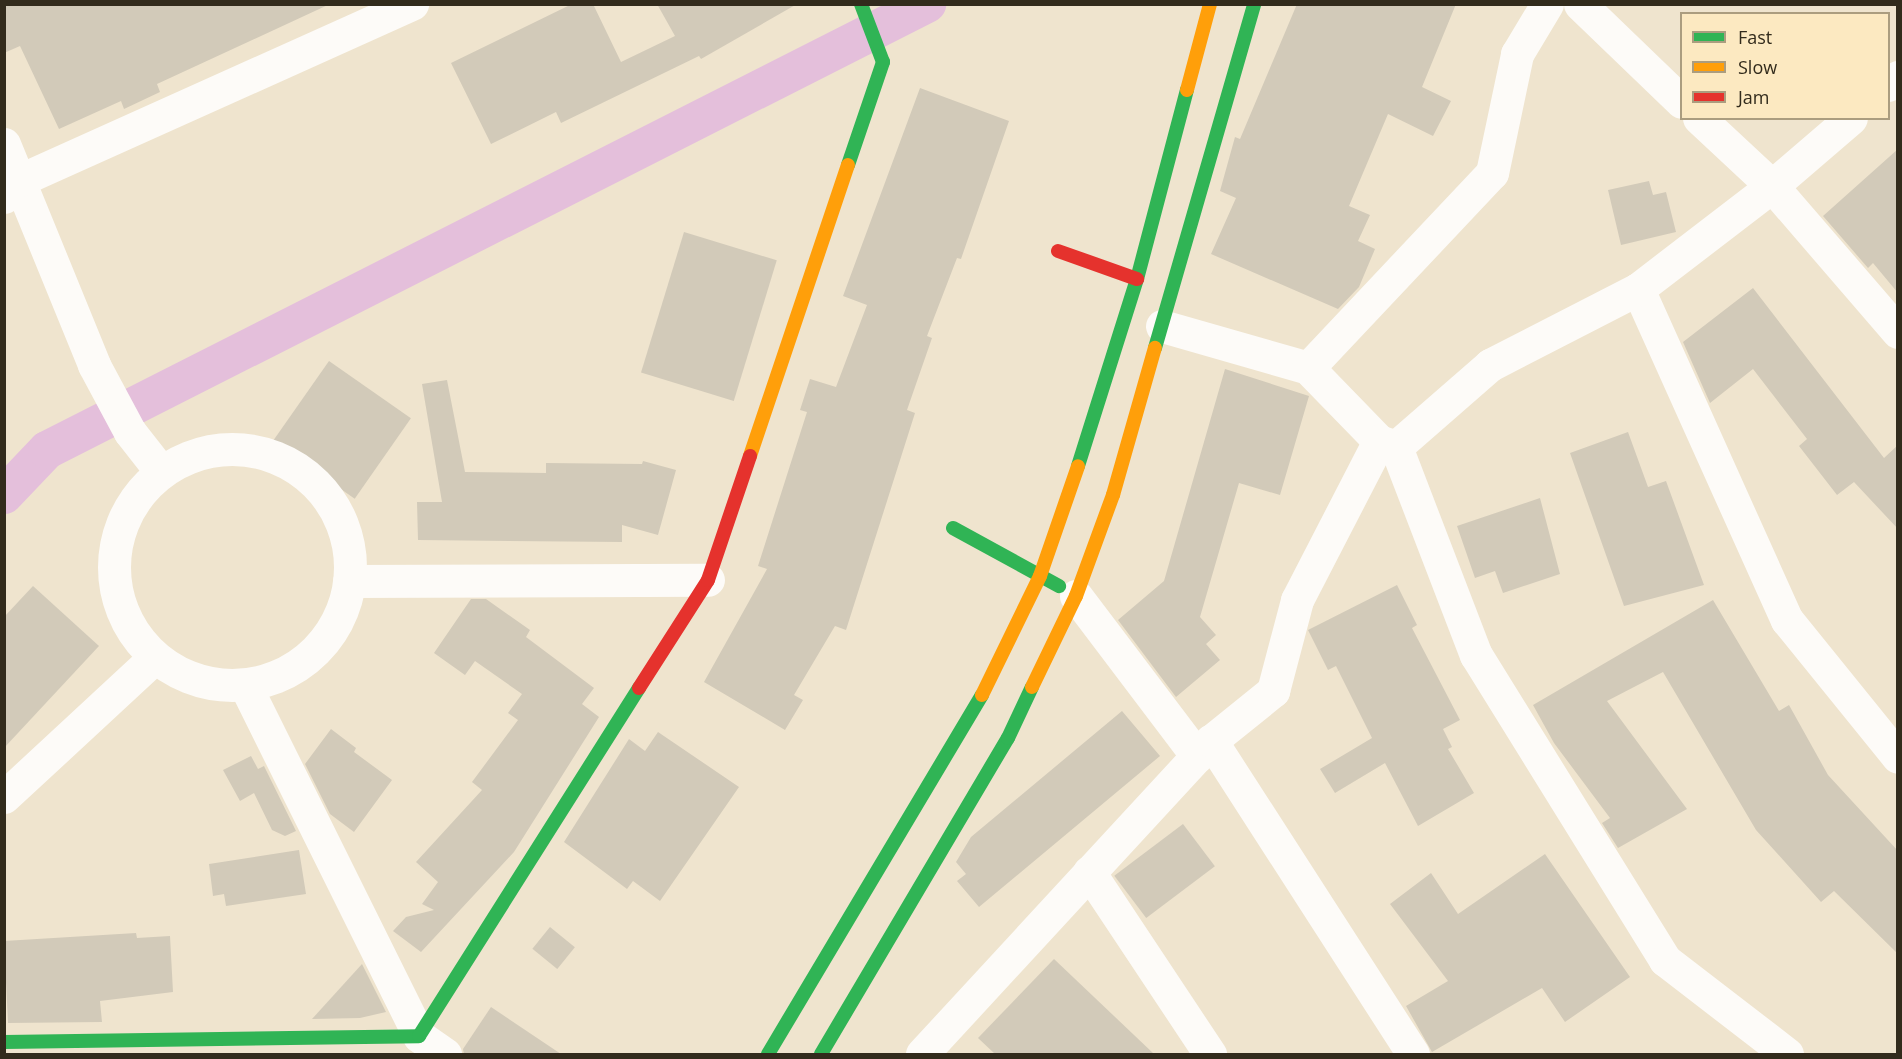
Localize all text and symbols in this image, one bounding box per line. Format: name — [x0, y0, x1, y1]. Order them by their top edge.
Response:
legend — [1680, 12, 1890, 120]
text: Fast — [1738, 25, 1772, 49]
text: Slow — [1738, 55, 1777, 79]
text: Jam — [1738, 85, 1770, 109]

